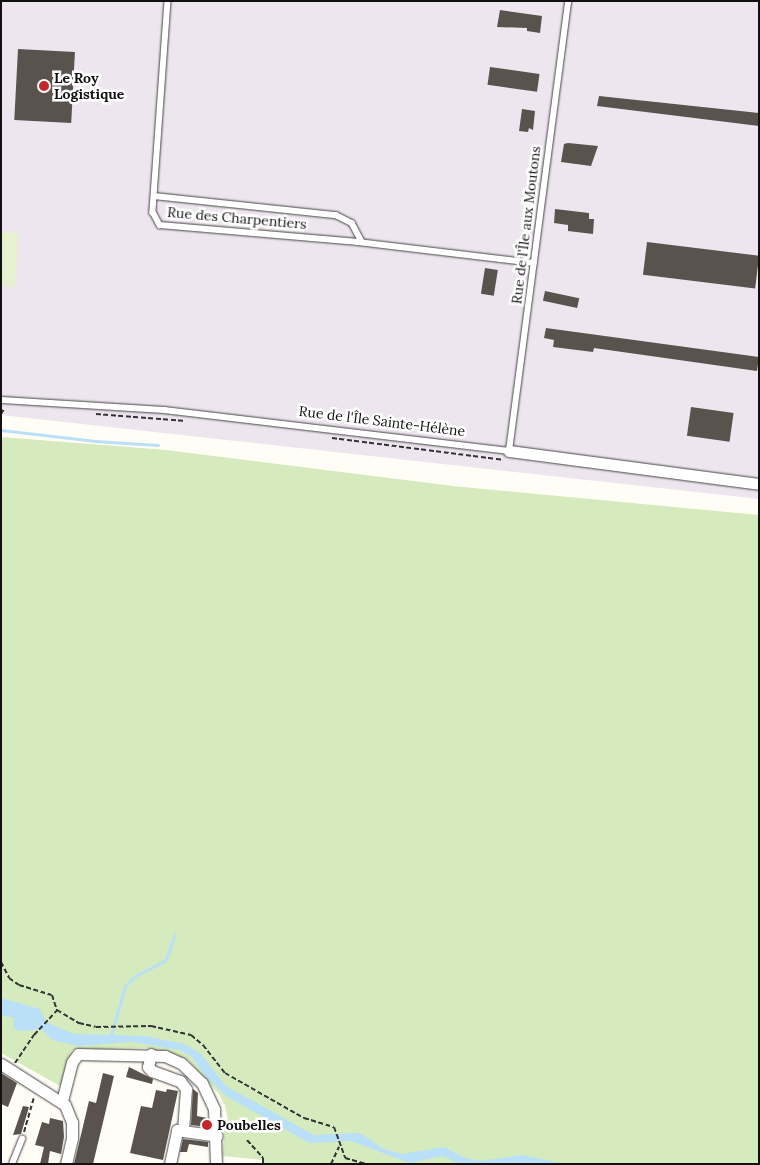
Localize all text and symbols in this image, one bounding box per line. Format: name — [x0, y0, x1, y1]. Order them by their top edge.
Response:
place label: Le Roy Logistique — [54, 70, 124, 102]
marker: Le Roy Logistique — [38, 80, 50, 92]
street label: Rue de l'Île aux Moutons — [508, 145, 544, 305]
street label: Rue des Charpentiers — [167, 204, 307, 232]
street label: Rue de l'Île Sainte-Hélène — [298, 402, 466, 440]
place label: Poubelles — [217, 1117, 281, 1133]
marker: Poubelles — [201, 1119, 213, 1131]

